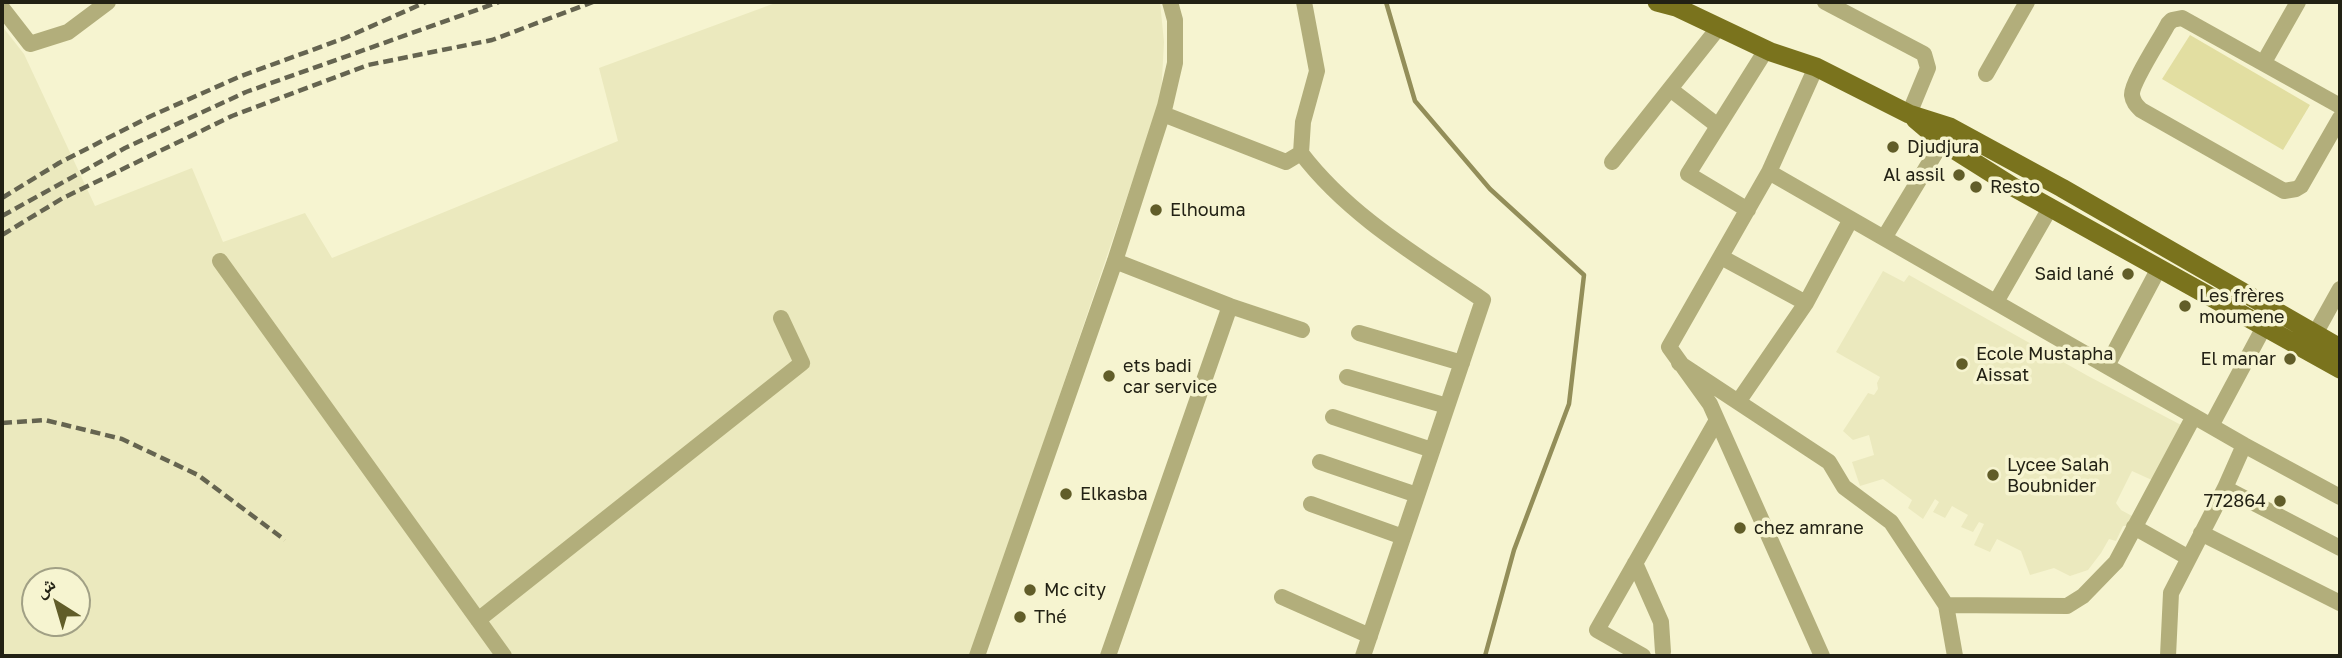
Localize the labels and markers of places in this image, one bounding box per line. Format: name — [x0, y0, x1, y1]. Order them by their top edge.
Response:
place label: Djudjura — [1907, 136, 1979, 158]
marker: Djudjura — [1885, 139, 1901, 155]
place label: Al assil — [1883, 164, 1945, 186]
marker: Al assil — [1951, 167, 1967, 183]
place label: Resto — [1990, 176, 2040, 198]
marker: Resto — [1968, 179, 1984, 195]
place label: Elhouma — [1170, 199, 1246, 221]
marker: Elhouma — [1148, 202, 1164, 218]
place label: Said lané — [2034, 263, 2114, 285]
marker: Said lané — [2120, 266, 2136, 282]
place label: Les frères moumene — [2199, 285, 2284, 328]
marker: Les frères moumene — [2177, 298, 2193, 314]
place label: Ecole Mustapha Aissat — [1976, 343, 2114, 386]
place label: El manar — [2200, 348, 2276, 370]
marker: El manar — [2282, 351, 2298, 367]
place label: ets badi car service — [1123, 355, 1217, 398]
marker: Ecole Mustapha Aissat — [1954, 356, 1970, 372]
marker: ets badi car service — [1101, 368, 1117, 384]
place label: Lycee Salah Boubnider — [2007, 454, 2109, 496]
marker: Lycee Salah Boubnider — [1985, 467, 2001, 483]
place label: Elkasba — [1080, 483, 1148, 505]
marker: Elkasba — [1058, 486, 1074, 502]
place label: 772864 — [2204, 490, 2266, 512]
marker: 772864 — [2272, 493, 2288, 509]
place label: chez amrane — [1754, 517, 1864, 539]
marker: chez amrane — [1732, 520, 1748, 536]
place label: Mc city — [1044, 579, 1106, 601]
marker: Mc city — [1022, 582, 1038, 598]
place label: Thé — [1034, 606, 1067, 628]
marker: Thé — [1012, 609, 1028, 625]

